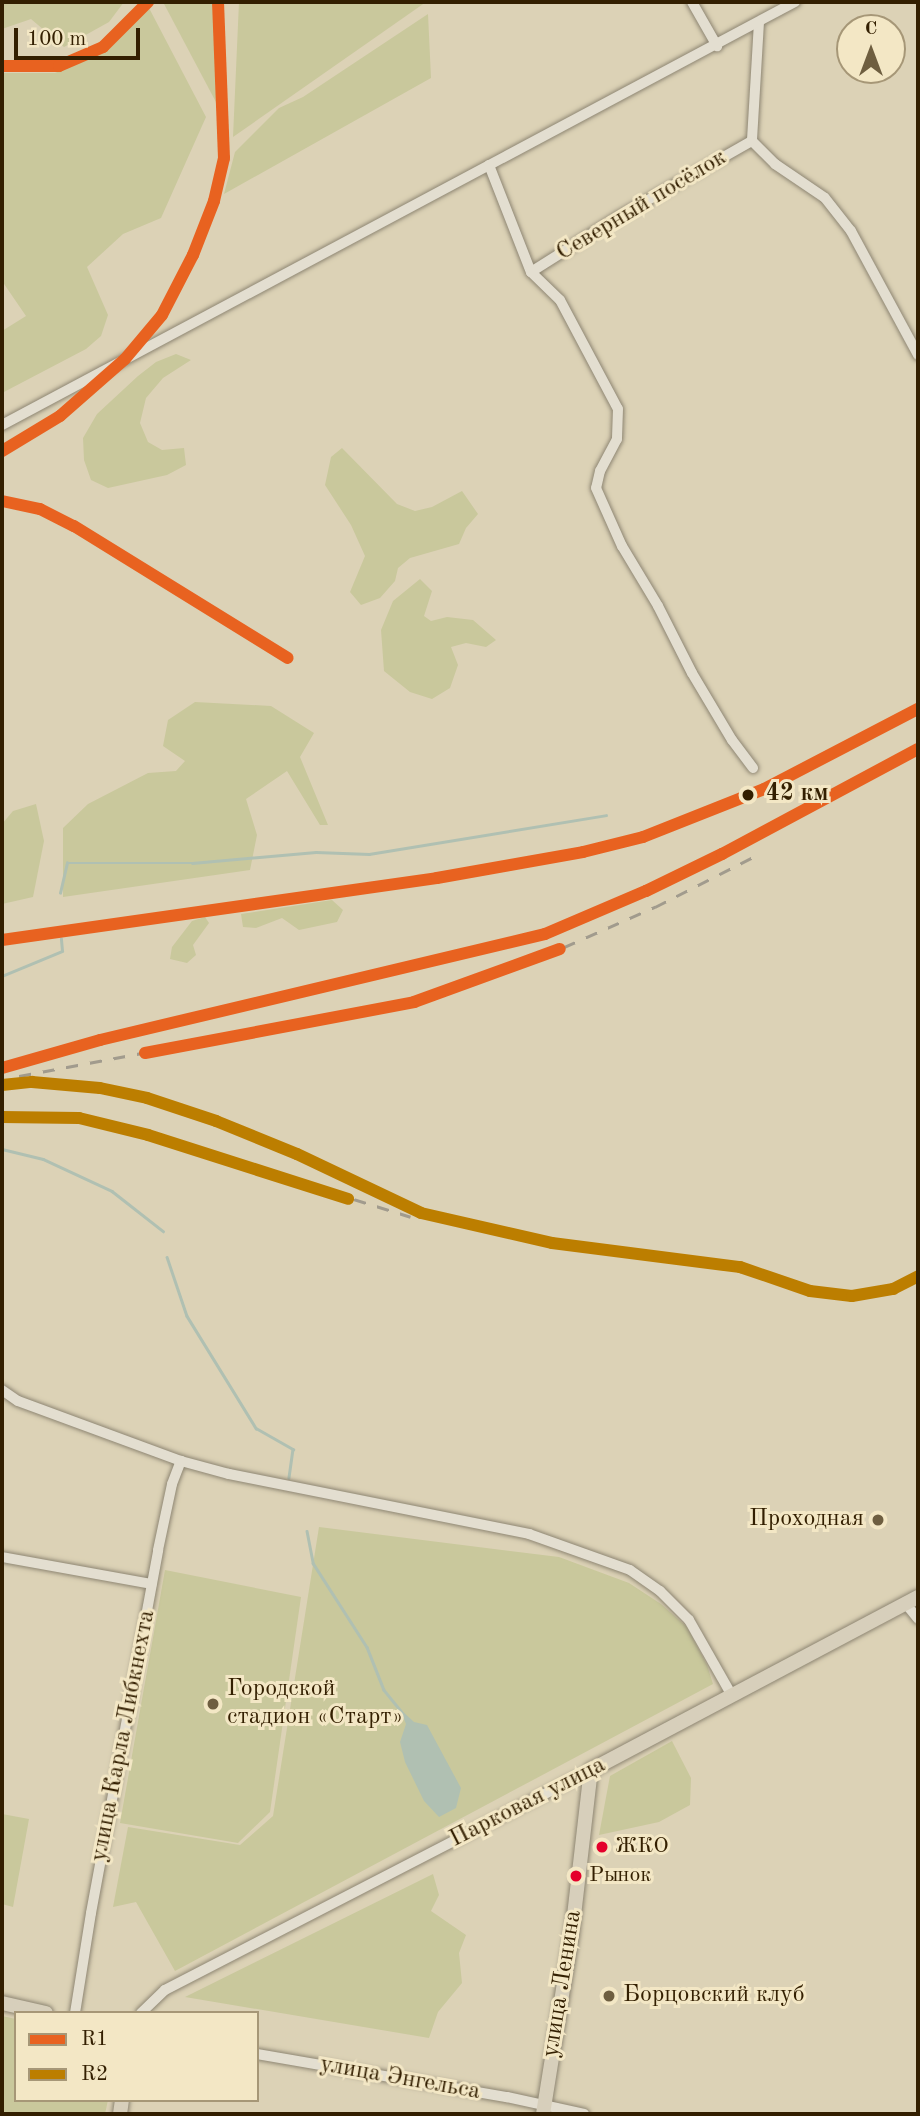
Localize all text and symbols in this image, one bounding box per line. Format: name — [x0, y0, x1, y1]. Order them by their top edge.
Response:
scale bar — [18, 14, 144, 58]
north arrow — [836, 14, 906, 84]
text: С — [865, 20, 877, 39]
text: 100 m — [27, 29, 86, 50]
street label: Северный посёлок — [552, 144, 732, 268]
place label: 42 км — [766, 781, 829, 809]
marker: 42 км — [736, 783, 760, 807]
place label: Проходная — [749, 1506, 864, 1534]
marker: Проходная — [870, 1512, 886, 1528]
street label: улица Карла Либкнехта — [85, 1608, 163, 1864]
place label: Городской стадион «Старт» — [227, 1676, 403, 1732]
marker: Городской стадион «Старт» — [205, 1696, 221, 1712]
street label: Парковая улица — [445, 1751, 611, 1855]
place label: ЖКО — [615, 1834, 669, 1860]
marker: ЖКО — [595, 1840, 609, 1854]
place label: Рынок — [589, 1863, 651, 1889]
marker: Рынок — [569, 1869, 583, 1883]
street label: улица Ленина — [537, 1908, 589, 2060]
place label: Борцовский клуб — [623, 1982, 805, 2010]
marker: Борцовский клуб — [601, 1988, 617, 2004]
legend — [14, 2011, 259, 2102]
text: R1 — [81, 2029, 108, 2050]
street label: улица Энгельса — [317, 2051, 483, 2107]
text: R2 — [81, 2064, 108, 2085]

